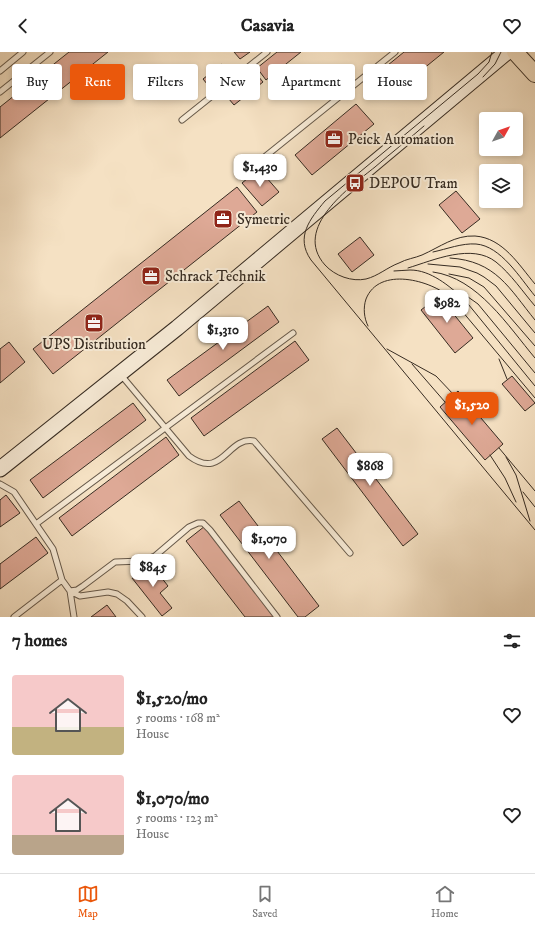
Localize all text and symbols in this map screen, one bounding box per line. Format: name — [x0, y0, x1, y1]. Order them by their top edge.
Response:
icon: back — [12, 15, 34, 37]
text: Casavia — [241, 15, 294, 37]
icon: heart — [501, 15, 523, 37]
chip: Buy — [12, 64, 62, 100]
chip: Rent — [70, 64, 125, 100]
chip: Filters — [133, 64, 198, 100]
chip: New — [206, 64, 260, 100]
chip: Apartment — [268, 64, 355, 100]
chip: House — [363, 64, 427, 100]
north arrow — [479, 112, 523, 156]
map controls — [479, 112, 523, 208]
office icon: Peick Automation — [323, 128, 345, 150]
place label: Peick Automation — [348, 130, 454, 149]
pin: $1,430 — [227, 154, 293, 188]
text: $1,430 — [243, 159, 277, 175]
button: layers — [479, 164, 523, 208]
bus stop icon: DEPOU Tram — [344, 172, 366, 194]
place label: DEPOU Tram — [369, 174, 458, 193]
office icon: Symetric — [212, 208, 234, 230]
place label: Symetric — [237, 210, 291, 229]
office icon: Schrack Technik — [140, 265, 162, 287]
place label: Schrack Technik — [165, 267, 266, 286]
pin: $982 — [423, 290, 471, 324]
text: $982 — [434, 295, 460, 311]
office icon: UPS Distribution — [83, 312, 105, 334]
pin: $1,310 — [190, 317, 256, 351]
text: $1,310 — [207, 322, 239, 338]
place label: UPS Distribution — [42, 335, 146, 354]
pin: $1,520 — [439, 392, 505, 426]
text: $1,520 — [454, 397, 490, 413]
pin: $868 — [346, 453, 394, 487]
text: $868 — [357, 458, 383, 474]
pin: $1,070 — [236, 526, 302, 560]
text: $1,070 — [251, 531, 287, 547]
pin: $845 — [129, 554, 177, 588]
text: $845 — [139, 559, 167, 575]
text: 7 homes — [12, 630, 67, 652]
icon: filters — [501, 630, 523, 652]
text: $1,520/mo — [136, 688, 207, 710]
icon: home — [44, 691, 92, 739]
icon: heart — [501, 704, 523, 726]
text: 5 rooms · 168 m² — [136, 710, 220, 726]
text: House — [136, 726, 169, 742]
text: $1,070/mo — [136, 788, 209, 810]
icon: home — [44, 791, 92, 839]
icon: heart — [501, 804, 523, 826]
text: 5 rooms · 123 m² — [136, 810, 218, 826]
text: House — [136, 826, 169, 842]
tab: Map — [77, 883, 99, 921]
tab: Saved — [252, 883, 278, 921]
tab: Home — [431, 883, 458, 921]

